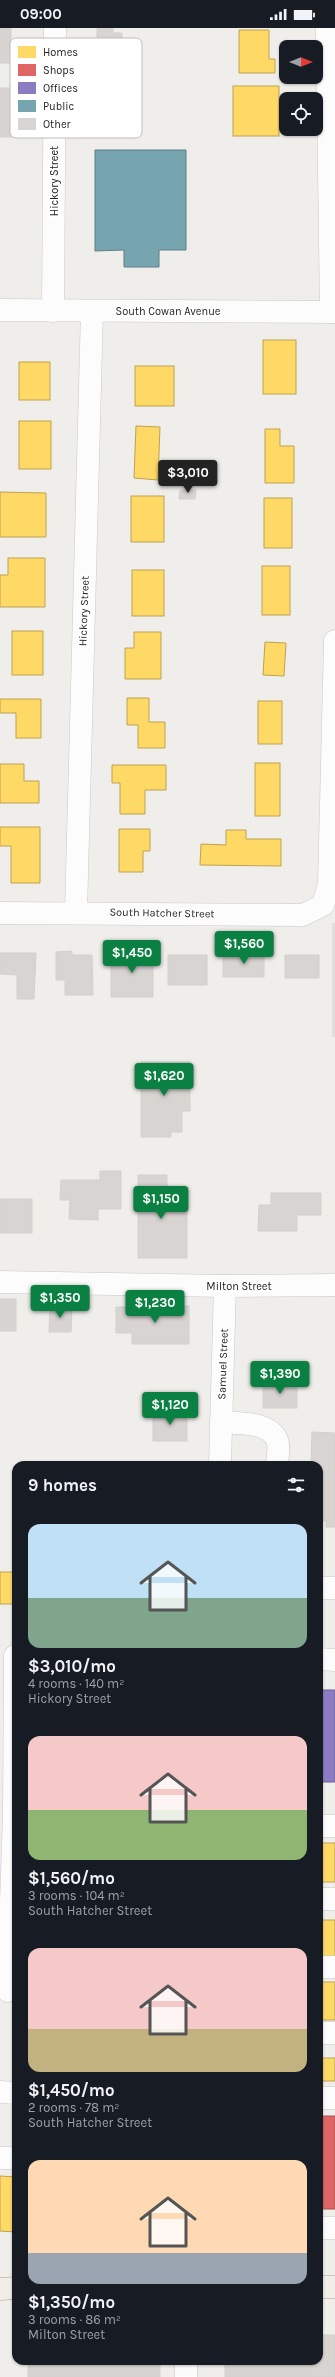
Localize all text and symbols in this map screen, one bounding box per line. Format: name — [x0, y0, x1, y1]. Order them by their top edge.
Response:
text: 09:00 — [20, 5, 62, 23]
legend — [10, 38, 142, 138]
north arrow — [279, 40, 323, 84]
map controls — [279, 40, 323, 136]
text: Homes — [43, 46, 78, 59]
text: Shops — [43, 64, 75, 77]
text: Offices — [43, 82, 78, 95]
button: locate — [279, 92, 323, 136]
text: Public — [43, 100, 75, 113]
text: Other — [43, 118, 71, 131]
street label: Hickory Street — [48, 146, 61, 216]
street label: South Cowan Avenue — [116, 305, 221, 318]
pin: $3,010 — [155, 460, 221, 494]
text: $3,010 — [167, 465, 209, 480]
street label: Hickory Street — [76, 576, 92, 646]
street label: South Hatcher Street — [109, 906, 215, 920]
pin: $1,560 — [211, 931, 277, 965]
text: $1,560 — [224, 936, 264, 951]
pin: $1,450 — [99, 940, 165, 974]
text: $1,450 — [112, 945, 152, 960]
pin: $1,620 — [131, 1063, 197, 1097]
text: $1,620 — [144, 1068, 184, 1083]
pin: $1,150 — [128, 1186, 194, 1220]
text: $1,150 — [142, 1191, 180, 1206]
street label: Milton Street — [206, 1280, 272, 1293]
pin: $1,350 — [27, 1285, 93, 1319]
text: $1,350 — [40, 1290, 80, 1305]
pin: $1,230 — [122, 1290, 188, 1324]
text: $1,230 — [134, 1295, 176, 1310]
street label: Samuel Street — [215, 1328, 231, 1400]
pin: $1,390 — [247, 1361, 313, 1395]
text: $1,390 — [259, 1366, 301, 1381]
pin: $1,120 — [137, 1392, 203, 1426]
text: $1,120 — [151, 1397, 189, 1412]
icon: filters — [285, 1474, 307, 1496]
text: 9 homes — [28, 1475, 97, 1495]
icon: home — [132, 1550, 204, 1622]
text: $3,010/mo — [28, 1656, 116, 1676]
text: 4 rooms · 140 m² — [28, 1676, 124, 1691]
text: Hickory Street — [28, 1691, 111, 1706]
icon: home — [132, 1762, 204, 1834]
text: $1,560/mo — [28, 1868, 115, 1888]
text: 3 rooms · 104 m² — [28, 1888, 125, 1903]
text: South Hatcher Street — [28, 1903, 152, 1918]
icon: home — [132, 1974, 204, 2046]
text: $1,450/mo — [28, 2080, 115, 2100]
text: 2 rooms · 78 m² — [28, 2100, 120, 2115]
text: South Hatcher Street — [28, 2115, 152, 2130]
icon: home — [132, 2186, 204, 2258]
text: $1,350/mo — [28, 2292, 115, 2312]
text: 3 rooms · 86 m² — [28, 2312, 121, 2327]
text: Milton Street — [28, 2327, 105, 2342]

